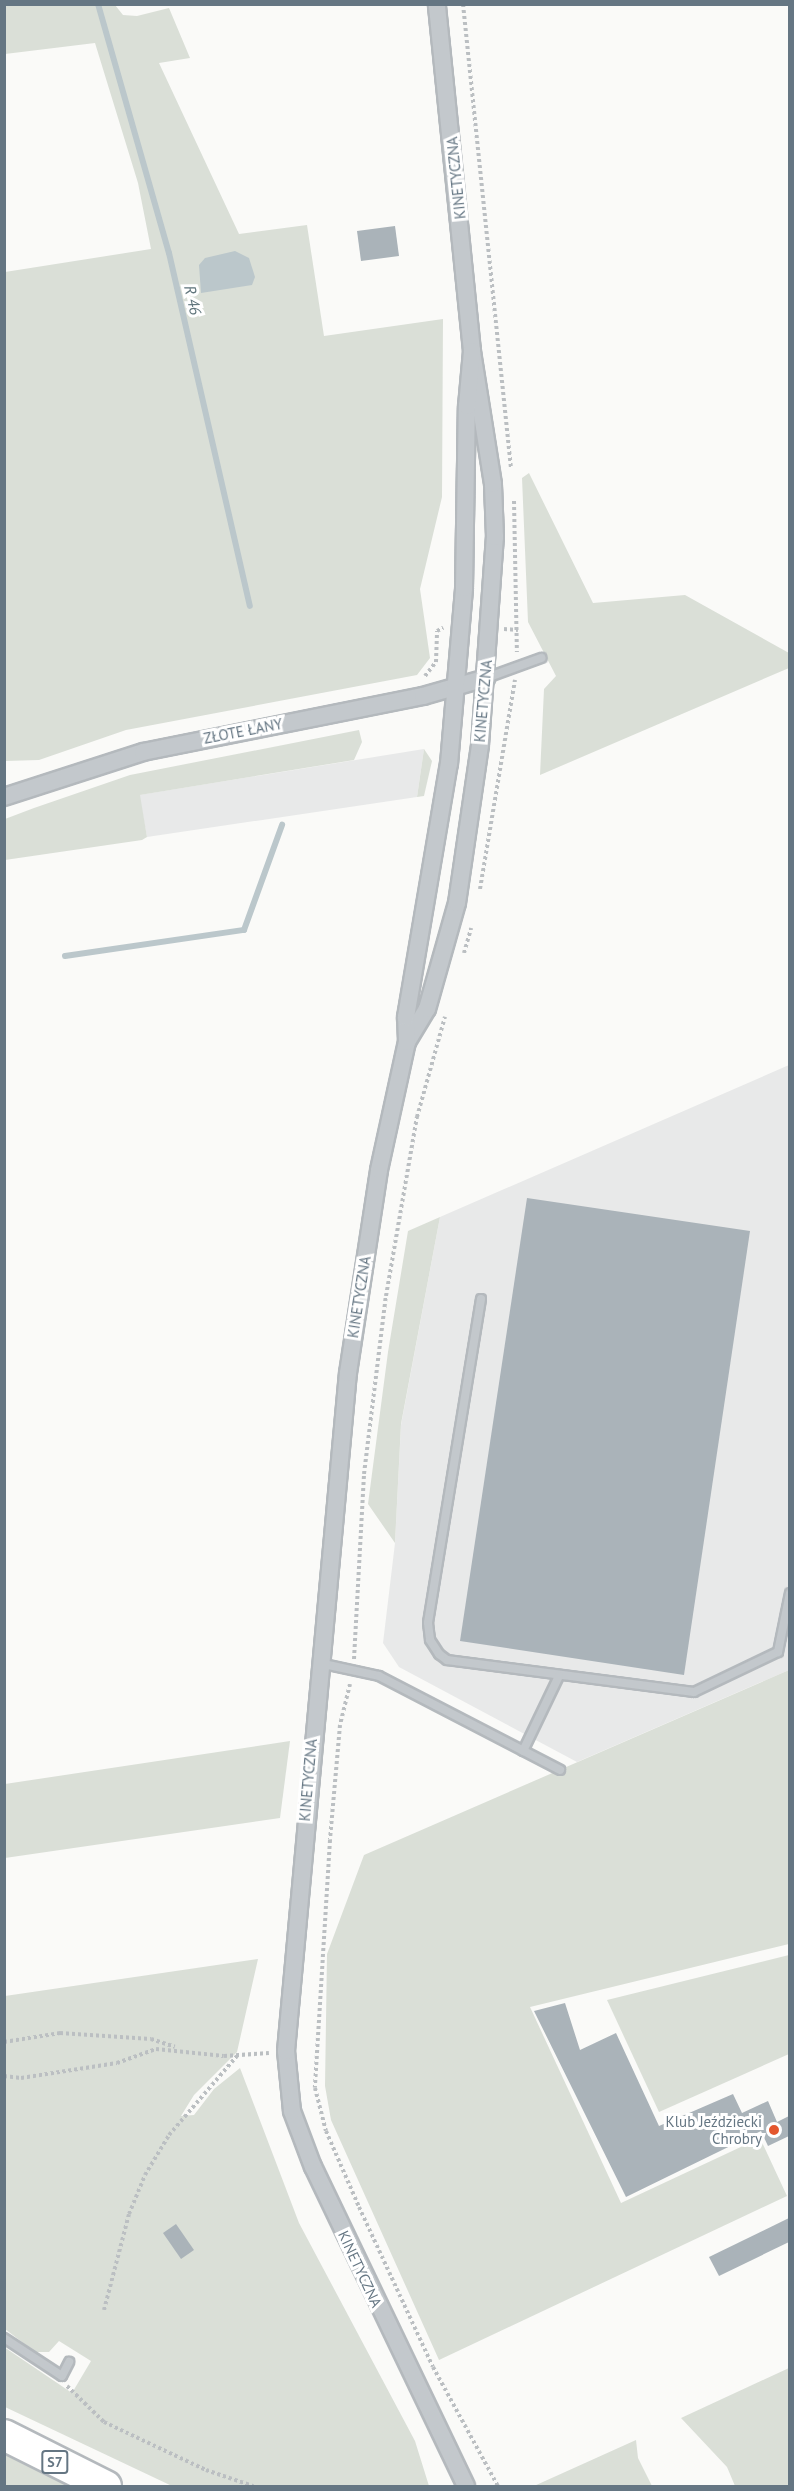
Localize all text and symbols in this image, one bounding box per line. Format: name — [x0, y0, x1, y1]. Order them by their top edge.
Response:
street label: KINETYCZNA — [443, 136, 469, 220]
water label: R 46 — [180, 283, 206, 317]
street label: KINETYCZNA — [470, 659, 496, 743]
street label: ZŁOTE ŁANY — [202, 715, 284, 747]
street label: KINETYCZNA — [344, 1255, 374, 1339]
street label: KINETYCZNA — [295, 1738, 321, 1822]
place label: Klub Jeździecki Chrobry — [666, 2112, 762, 2147]
marker: Klub Jeździecki Chrobry — [767, 2123, 781, 2137]
street label: KINETYCZNA — [334, 2228, 386, 2310]
road number: S7 — [40, 2451, 70, 2473]

